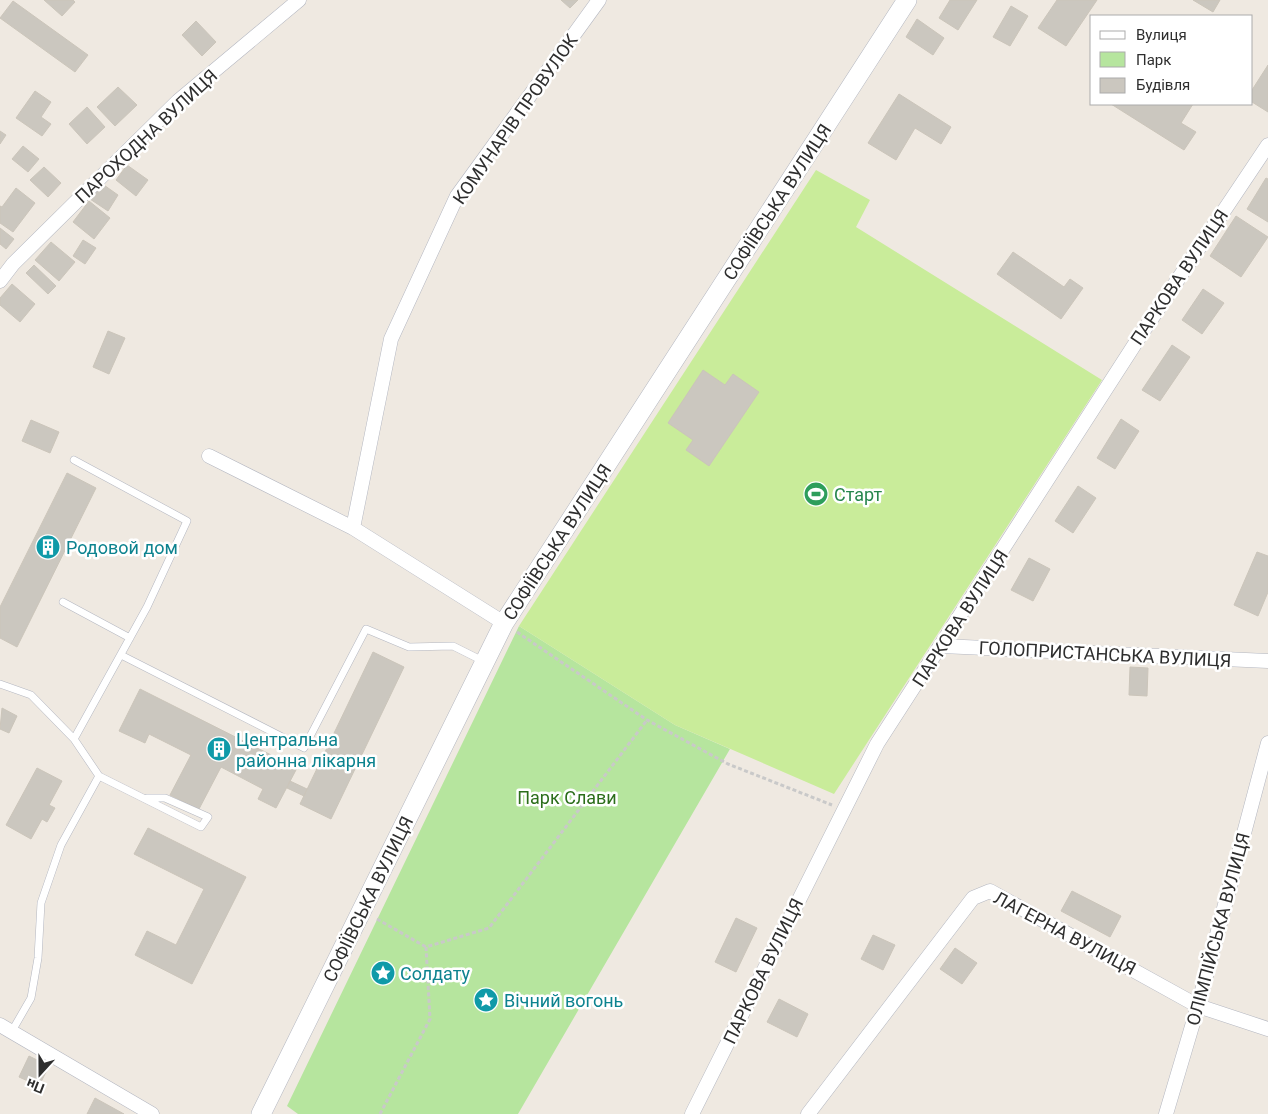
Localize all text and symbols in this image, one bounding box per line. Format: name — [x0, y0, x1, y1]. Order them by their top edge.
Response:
legend — [1090, 15, 1253, 105]
text: Вулиця — [1136, 26, 1187, 44]
street label: КОМУНАРІВ ПРОВУЛОК — [448, 30, 582, 208]
text: Парк — [1136, 51, 1171, 69]
street label: ПАРОХОДНА ВУЛИЦЯ — [71, 65, 221, 207]
text: Будівля — [1136, 76, 1190, 94]
street label: СОФІЇВСЬКА ВУЛИЦЯ — [719, 120, 835, 284]
street label: ПАРКОВА ВУЛИЦЯ — [1126, 205, 1232, 349]
street label: СОФІЇВСЬКА ВУЛИЦЯ — [499, 460, 615, 624]
sports icon: Старт — [803, 481, 829, 507]
place label: Старт — [834, 484, 882, 505]
building icon: Родовой дом — [35, 534, 61, 560]
place label: Родовой дом — [66, 537, 178, 558]
street label: ПАРКОВА ВУЛИЦЯ — [908, 546, 1012, 690]
street label: ГОЛОПРИСТАНСЬКА ВУЛИЦЯ — [978, 637, 1232, 671]
place label: Центральна районна лікарня — [236, 729, 376, 771]
building icon: Центральна районна лікарня — [206, 736, 232, 762]
park label: Парк Слави — [517, 787, 617, 808]
street label: СОФІЇВСЬКА ВУЛИЦЯ — [319, 813, 417, 985]
street label: ОЛІМПІЙСЬКА ВУЛИЦЯ — [1182, 830, 1254, 1028]
street label: ЛАГЕРНА ВУЛИЦЯ — [990, 887, 1140, 979]
street label: ПАРКОВА ВУЛИЦЯ — [719, 895, 807, 1047]
place icon: Солдату — [370, 960, 396, 986]
place label: Солдату — [400, 963, 471, 984]
place icon: Вічний вогонь — [473, 987, 499, 1013]
place label: Вічний вогонь — [504, 990, 623, 1011]
north arrow — [15, 1049, 65, 1099]
text: Пн — [24, 1075, 47, 1097]

